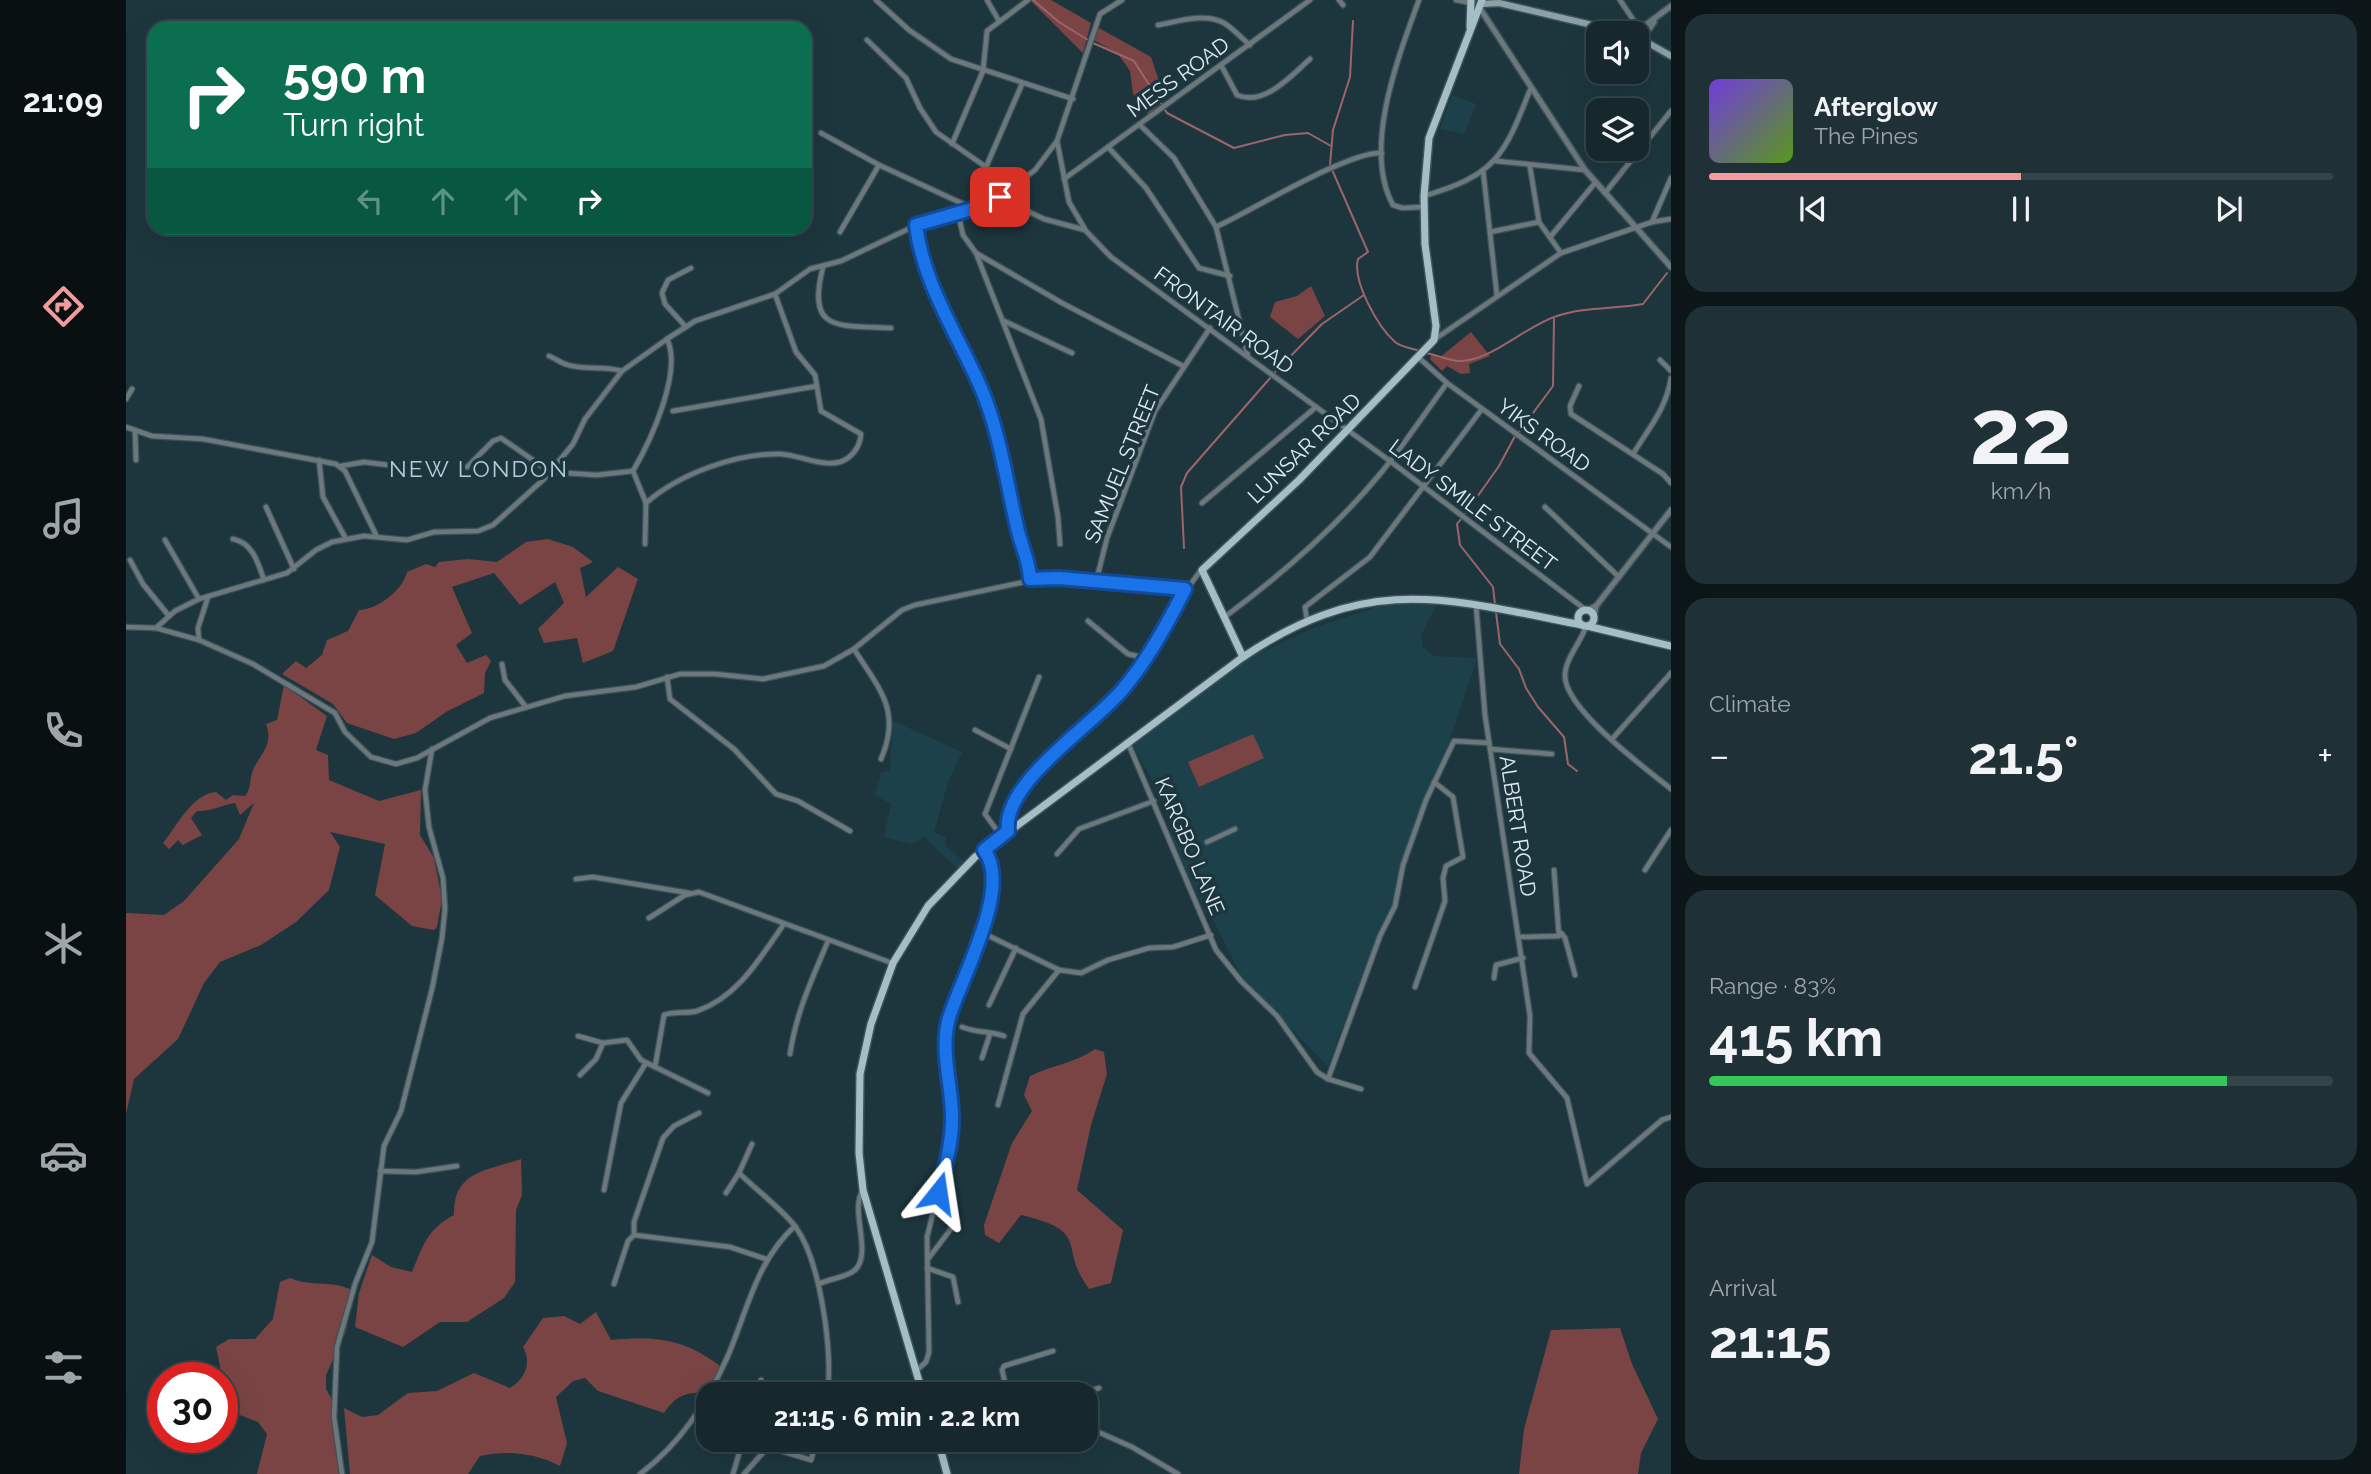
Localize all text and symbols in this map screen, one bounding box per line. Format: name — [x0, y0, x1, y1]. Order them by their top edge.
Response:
map controls — [1586, 21, 1649, 161]
button: sound — [1586, 21, 1649, 84]
street label: MESS ROAD — [1122, 32, 1234, 122]
text: 590 m — [283, 47, 426, 104]
icon: right — [168, 49, 259, 140]
text: 21:09 — [23, 82, 103, 119]
text: Afterglow — [1814, 92, 1938, 122]
button: layers — [1586, 98, 1649, 161]
text: Turn right — [283, 106, 424, 143]
text: The Pines — [1814, 122, 1918, 149]
pin — [970, 167, 1030, 227]
icon: arrive — [981, 178, 1019, 216]
icon: left — [351, 182, 389, 220]
icon: ahead — [424, 182, 462, 220]
icon: ahead — [497, 182, 535, 220]
icon: right — [570, 182, 608, 220]
icon: previous — [1794, 190, 1832, 228]
icon: pause — [2002, 190, 2040, 228]
icon: next — [2210, 190, 2248, 228]
street label: FRONTAIR ROAD — [1149, 261, 1299, 379]
icon: directions — [39, 282, 88, 331]
text: 22 — [1970, 378, 2072, 485]
street label: SAMUEL STREET — [1079, 381, 1165, 547]
street label: LUNSAR ROAD — [1242, 388, 1366, 508]
street label: YIKS ROAD — [1493, 393, 1595, 477]
street label: LADY SMILE STREET — [1384, 434, 1562, 576]
district label: NEW LONDON — [389, 455, 569, 482]
text: km/h — [1991, 477, 2051, 504]
icon: music — [39, 494, 88, 543]
text: Climate — [1709, 690, 1791, 717]
icon: phone — [39, 706, 88, 755]
text: 21.5° — [1968, 725, 2079, 786]
text: − — [1709, 733, 1729, 778]
text: + — [2317, 733, 2333, 778]
street label: ALBERT ROAD — [1495, 754, 1541, 898]
street label: KARGBO LANE — [1150, 773, 1230, 919]
icon: climate — [39, 919, 88, 968]
text: Range · 83% — [1709, 972, 1836, 999]
text: 415 km — [1709, 1007, 1883, 1068]
icon: car — [39, 1131, 88, 1180]
position arrow — [901, 1156, 975, 1230]
text: Arrival — [1709, 1274, 1776, 1301]
text: 21:15 — [1709, 1309, 1831, 1370]
icon: filters — [39, 1343, 88, 1392]
speed limit sign: 30 — [147, 1362, 238, 1453]
text: 21:15 · 6 min · 2.2 km — [774, 1402, 1020, 1432]

